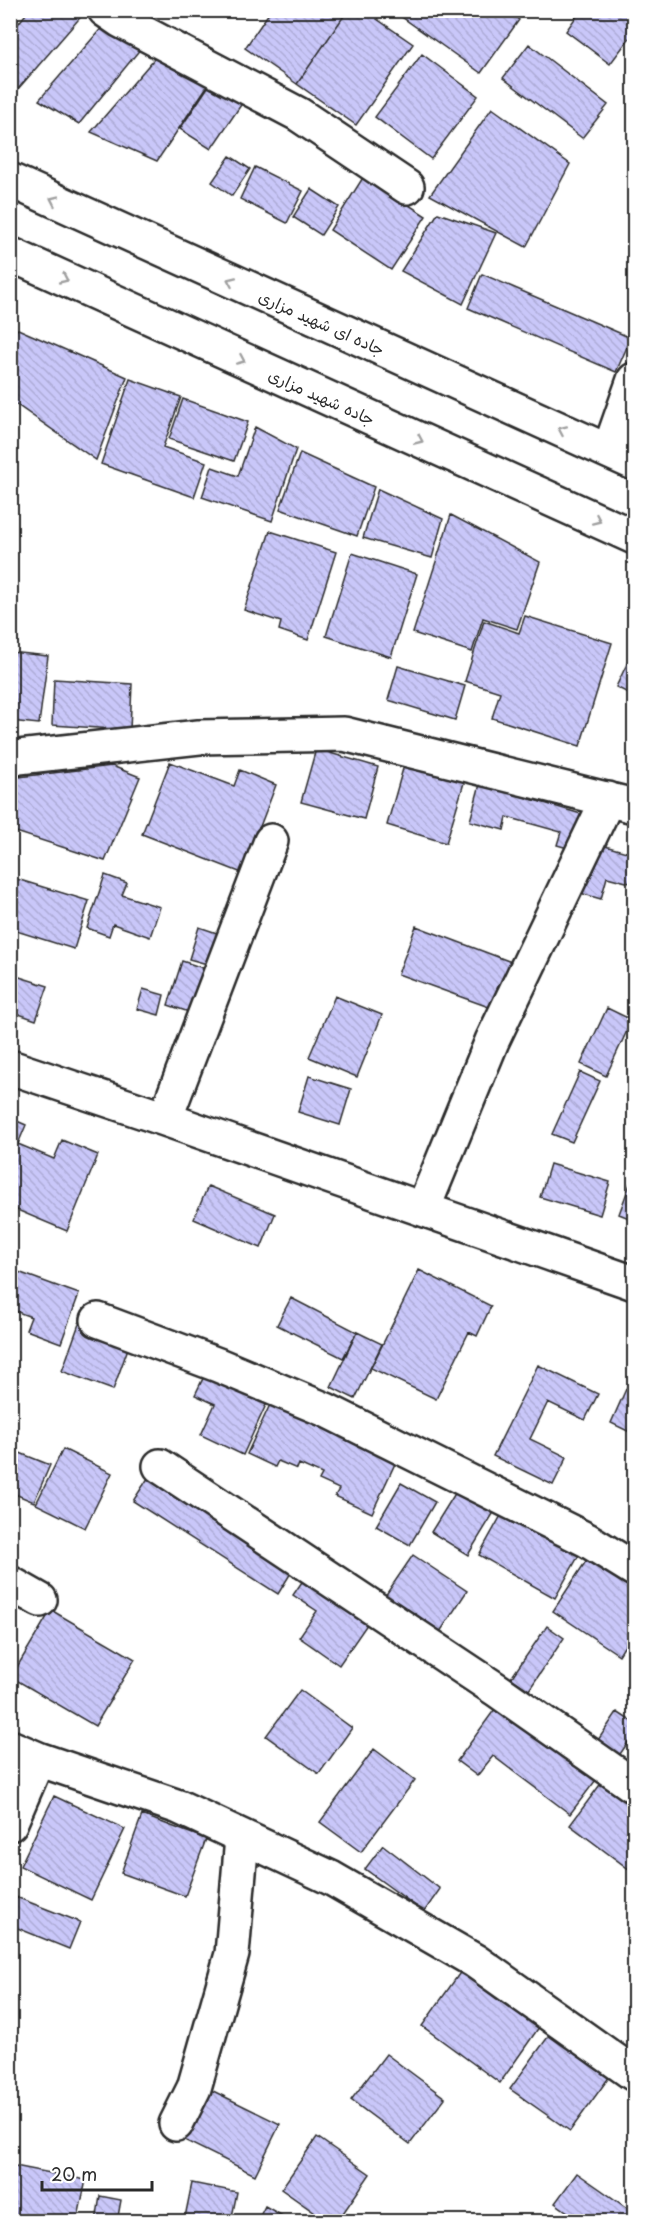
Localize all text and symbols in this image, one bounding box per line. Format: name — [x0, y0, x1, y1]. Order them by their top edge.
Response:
one-way arrow — [49, 196, 60, 208]
one-way arrow — [57, 272, 68, 284]
one-way arrow — [226, 277, 237, 289]
street label: جاده ای شهید مزاری — [255, 283, 389, 361]
one-way arrow — [235, 353, 246, 365]
street label: جاده شهید مزاری — [265, 362, 379, 430]
one-way arrow — [557, 425, 568, 437]
one-way arrow — [412, 432, 423, 444]
one-way arrow — [590, 512, 601, 524]
scale bar — [42, 2154, 152, 2192]
text: 20 m — [51, 2160, 97, 2187]

